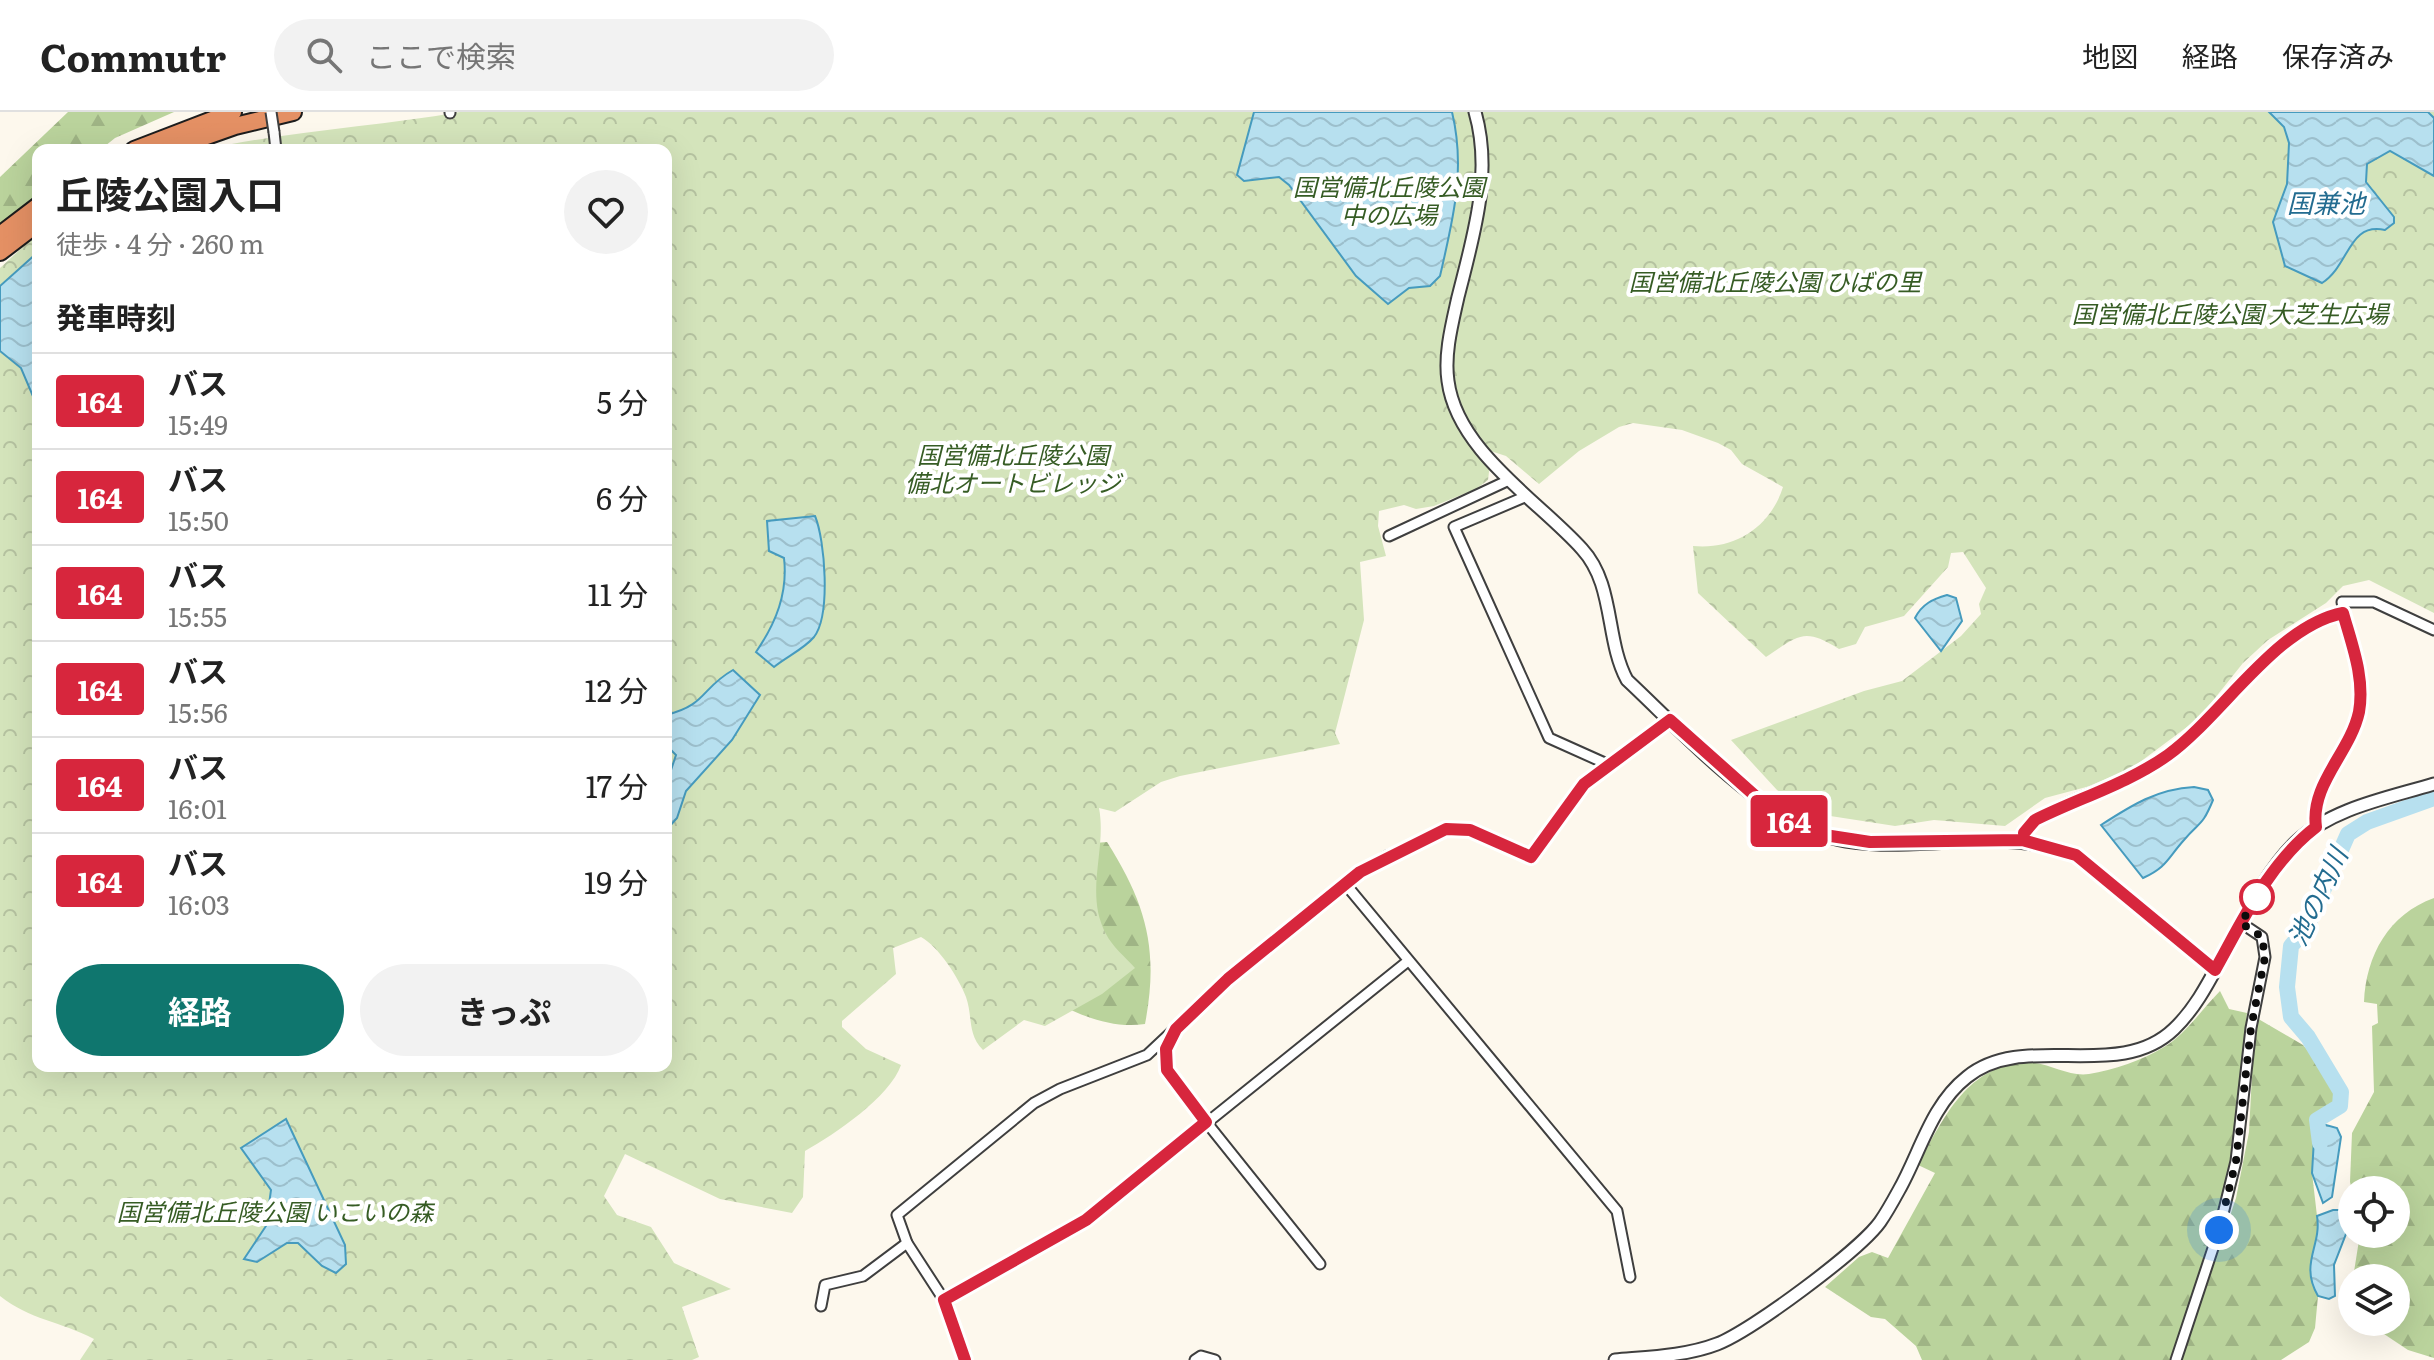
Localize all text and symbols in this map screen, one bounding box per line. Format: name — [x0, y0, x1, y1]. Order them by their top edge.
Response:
search box — [274, 19, 834, 91]
text: Commutr — [40, 27, 226, 84]
icon: search — [302, 33, 346, 77]
text: ここで検索 — [366, 33, 516, 77]
text: 地図 — [2082, 34, 2138, 76]
text: 経路 — [2182, 34, 2238, 76]
text: 保存済み — [2282, 34, 2394, 76]
text: 丘陵公園入口 — [56, 164, 284, 221]
park label: 国営備北丘陵公園 中の広場 — [1293, 168, 1488, 231]
button: heart — [564, 170, 648, 254]
water label: 国兼池 — [2287, 182, 2368, 221]
text: 徒歩 · 4 分 · 260 m — [56, 223, 264, 262]
park label: 国営備北丘陵公園 ひばの里 — [1629, 263, 1923, 298]
text: 発車時刻 — [56, 294, 176, 338]
park label: 国営備北丘陵公園 大芝生広場 — [2072, 295, 2391, 330]
text: バス — [168, 360, 228, 404]
text: 5 分 — [597, 379, 648, 423]
text: 164 — [78, 380, 122, 422]
text: 15:49 — [168, 404, 228, 443]
park label: 国営備北丘陵公園 備北オートビレッジ — [905, 436, 1124, 499]
text: バス — [168, 456, 228, 500]
text: 6 分 — [596, 475, 648, 519]
text: 164 — [78, 476, 122, 518]
text: 15:50 — [168, 500, 229, 539]
text: バス — [168, 552, 228, 596]
text: 11 分 — [588, 571, 648, 615]
text: 164 — [78, 572, 122, 614]
text: 15:55 — [168, 596, 227, 635]
text: バス — [168, 648, 228, 692]
text: 12 分 — [585, 667, 648, 711]
text: 164 — [78, 668, 122, 710]
text: 15:56 — [168, 692, 228, 731]
text: バス — [168, 744, 228, 788]
text: 17 分 — [585, 763, 648, 807]
text: 164 — [78, 764, 122, 806]
text: 16:01 — [168, 788, 227, 827]
line badge: 164 — [1743, 795, 1835, 847]
text: 164 — [1767, 800, 1811, 842]
water label: 池の内川 — [2276, 838, 2357, 951]
text: バス — [168, 840, 228, 884]
text: 19 分 — [584, 859, 648, 903]
text: 164 — [78, 860, 122, 902]
unlabelled marker — [2240, 880, 2274, 914]
text: 16:03 — [168, 884, 230, 923]
button: 経路 — [56, 964, 344, 1056]
button: きっぷ — [360, 964, 648, 1056]
map controls — [2338, 1176, 2410, 1336]
button: locate — [2338, 1176, 2410, 1248]
park label: 国営備北丘陵公園 いこいの森 — [117, 1193, 435, 1228]
your location — [2199, 1210, 2239, 1250]
button: layers — [2338, 1264, 2410, 1336]

